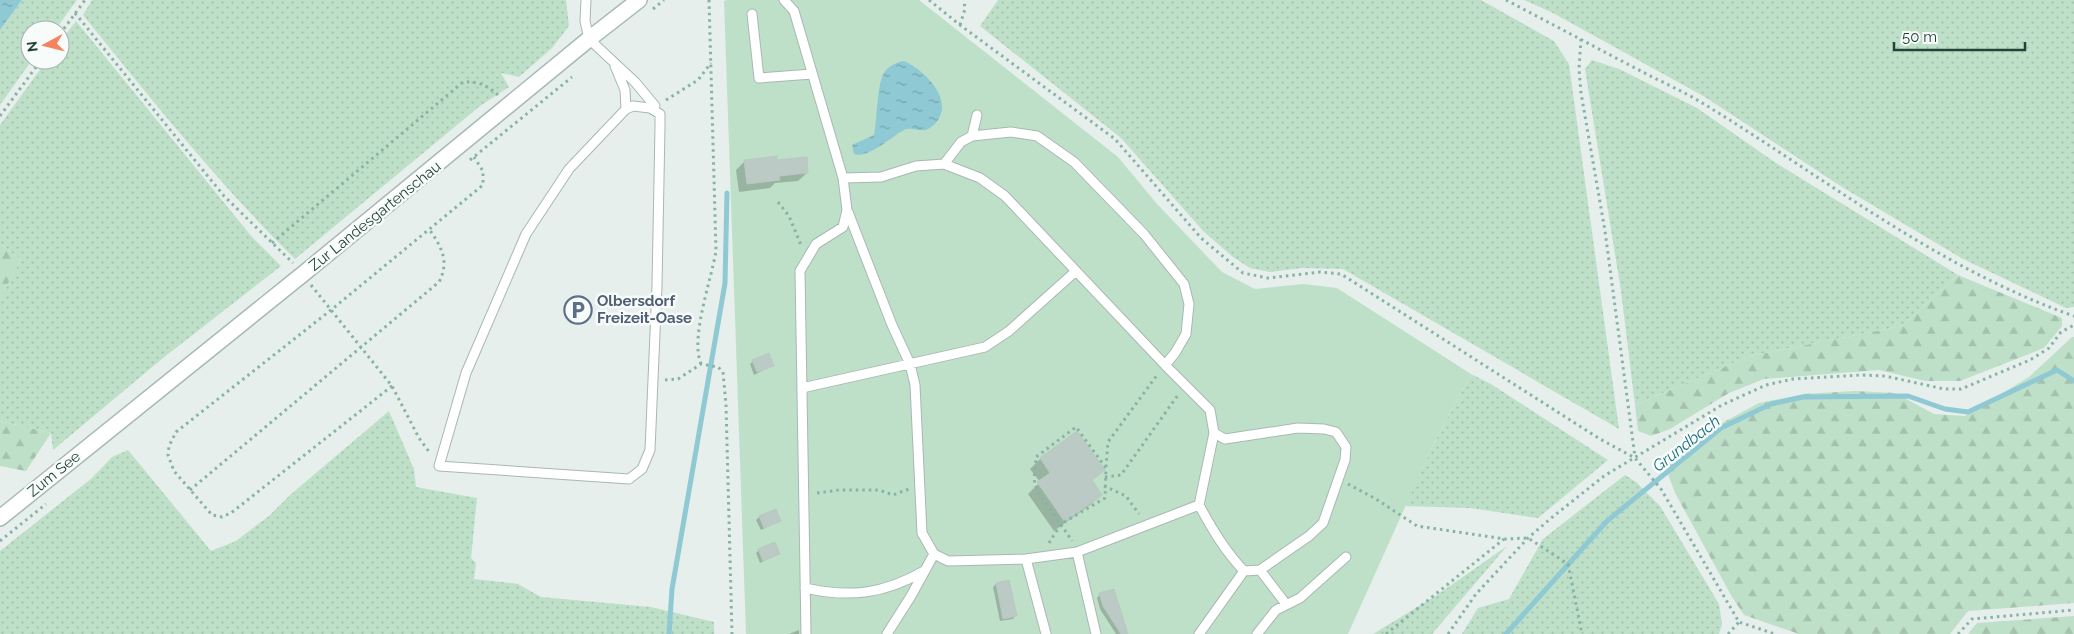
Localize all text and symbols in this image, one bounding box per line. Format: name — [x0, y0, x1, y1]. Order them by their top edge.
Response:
north arrow — [20, 20, 70, 70]
scale bar — [1894, 20, 2025, 52]
text: 50 m — [1902, 28, 1937, 46]
text: N — [24, 40, 41, 53]
street label: Zur Landesgartenschau — [305, 157, 445, 275]
place label: Olbersdorf Freizeit-Oase — [597, 292, 692, 327]
parking icon: Olbersdorf Freizeit-Oase — [563, 295, 593, 325]
water label: Grundbach — [1649, 411, 1724, 476]
street label: Zum See — [24, 447, 84, 501]

